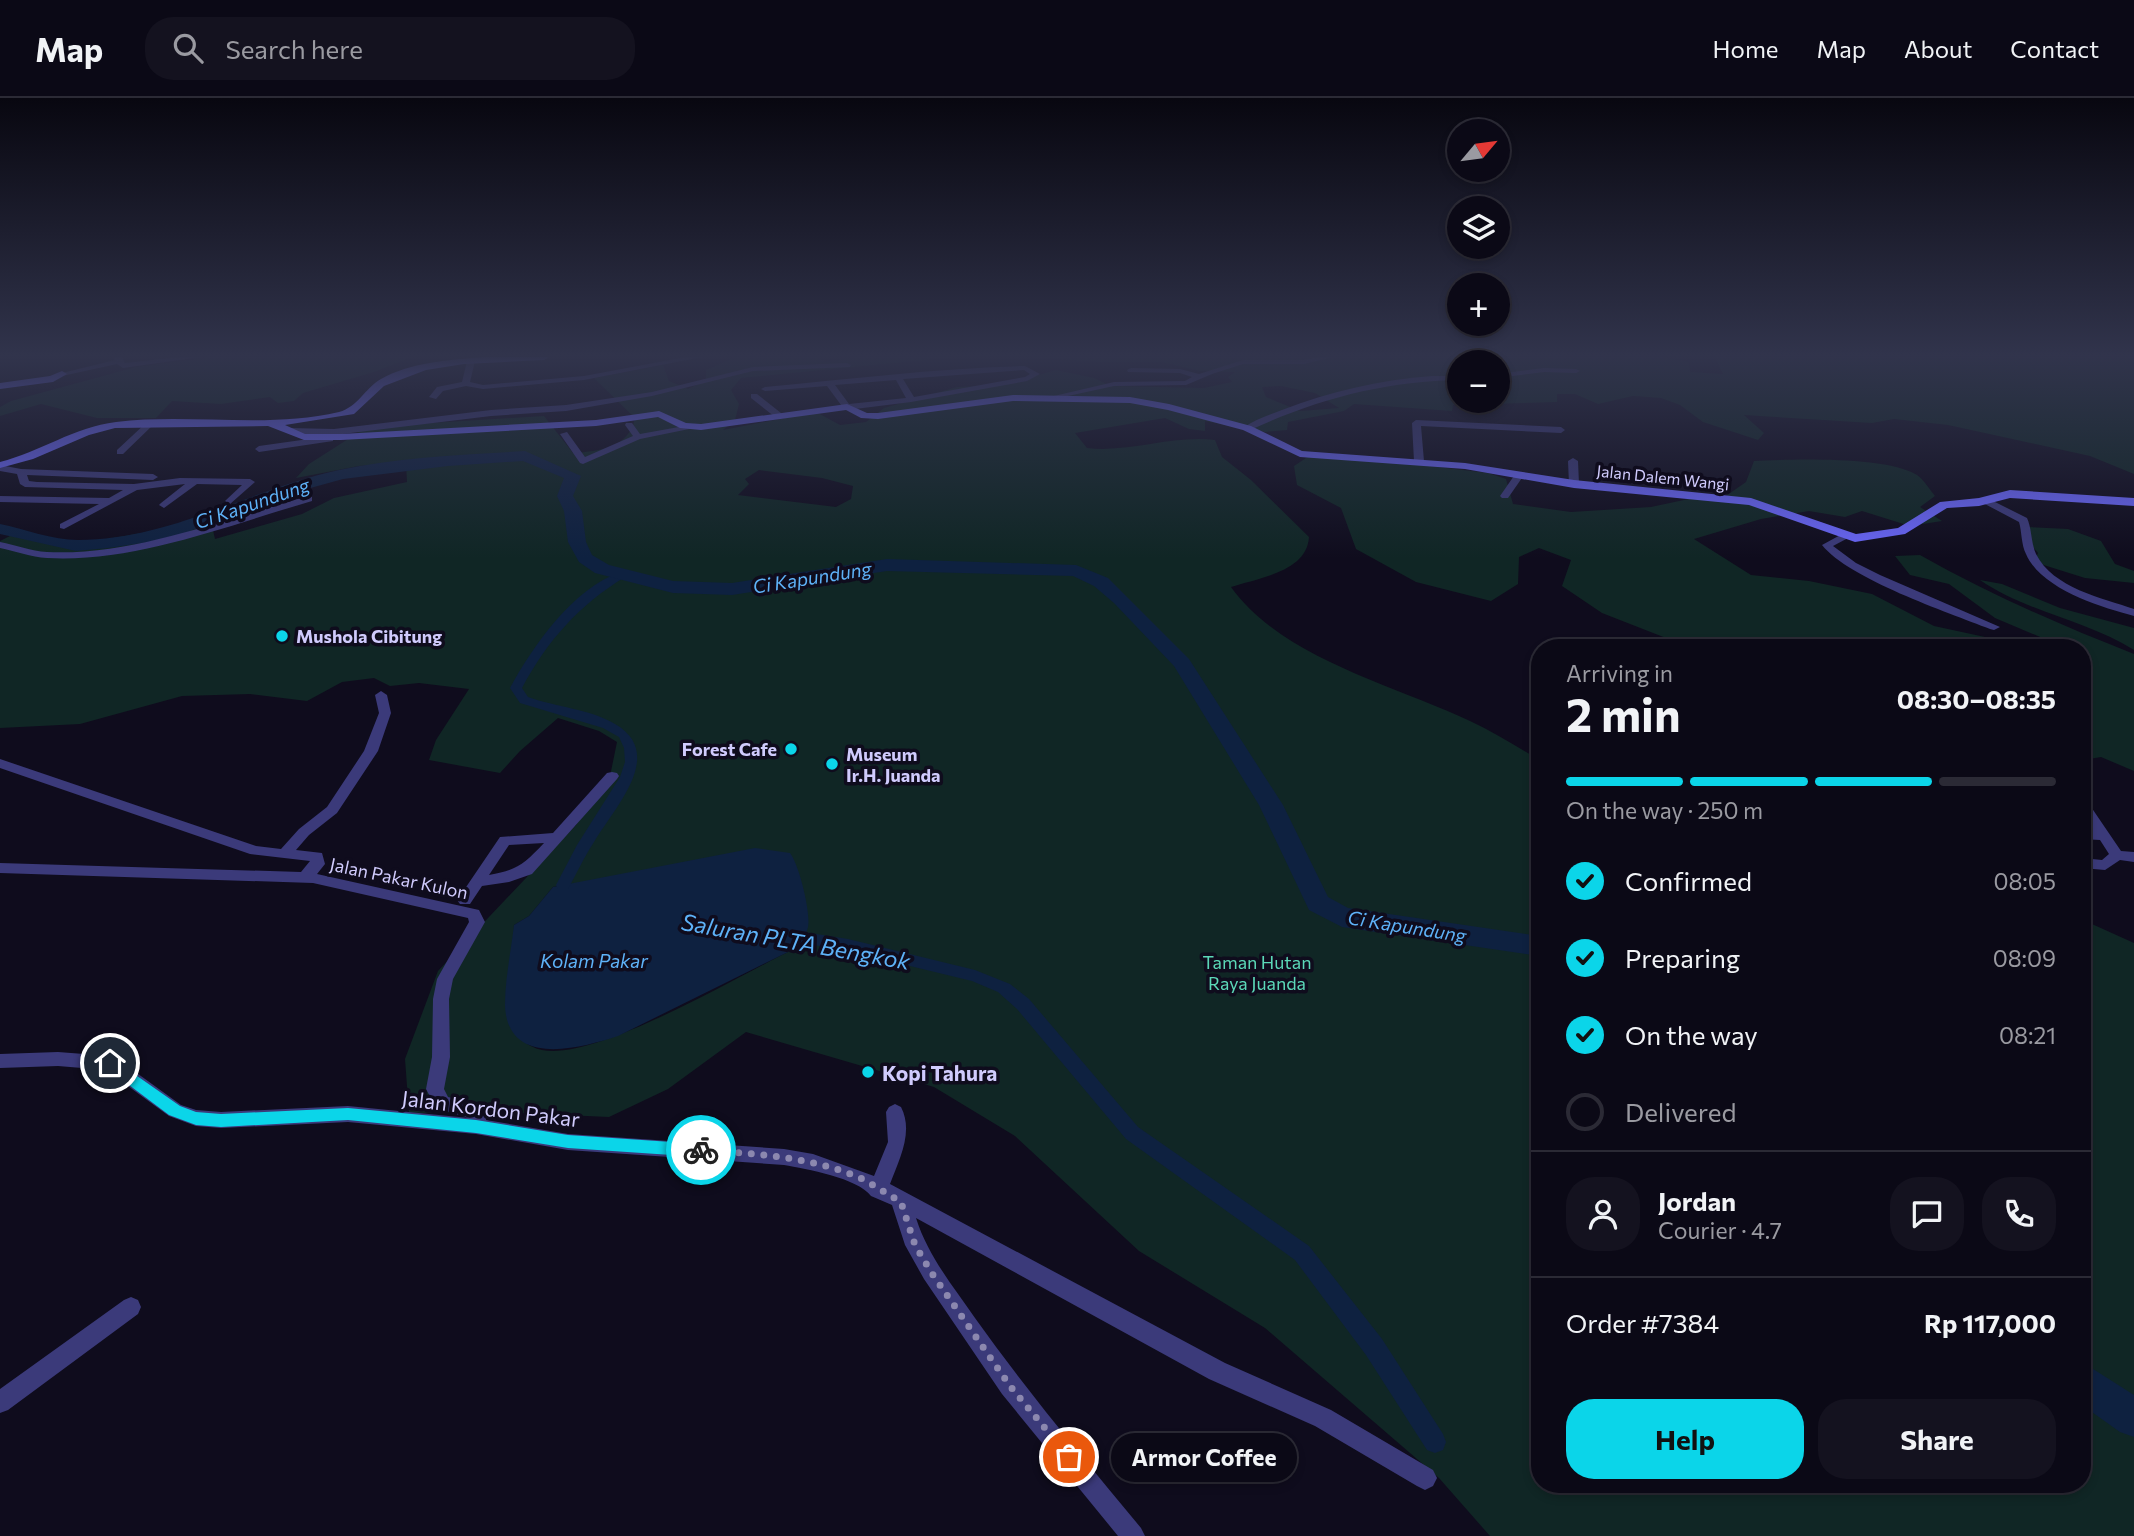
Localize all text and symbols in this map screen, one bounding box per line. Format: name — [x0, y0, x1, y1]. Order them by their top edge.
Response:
search box — [145, 17, 635, 80]
text: Map — [35, 28, 103, 69]
icon: search — [169, 29, 207, 67]
text: Search here — [225, 33, 363, 64]
text: Home — [1713, 34, 1779, 63]
text: Map — [1817, 34, 1866, 63]
text: About — [1904, 34, 1972, 63]
text: Contact — [2010, 34, 2099, 63]
north arrow — [1447, 119, 1510, 182]
map controls — [1447, 119, 1510, 413]
button: layers — [1447, 196, 1510, 259]
button: + — [1447, 273, 1510, 336]
button: − — [1447, 350, 1510, 413]
street label: Jalan Dalem Wangi — [1596, 461, 1730, 493]
water label: Ci Kapundung — [192, 472, 313, 533]
water label: Ci Kapundung — [751, 556, 874, 598]
place label: Mushola Cibitung — [296, 625, 442, 647]
marker: Mushola Cibitung — [274, 628, 290, 644]
text: Arriving in — [1566, 659, 1673, 687]
text: 08:30–08:35 — [1897, 683, 2056, 714]
text: 2 min — [1566, 685, 1681, 741]
place label: Forest Cafe — [682, 738, 777, 760]
marker: Forest Cafe — [783, 741, 799, 757]
place label: Museum Ir.H. Juanda — [846, 743, 941, 786]
marker: Museum Ir.H. Juanda — [824, 756, 840, 772]
text: On the way · 250 m — [1566, 796, 1763, 824]
street label: Jalan Pakar Kulon — [328, 853, 470, 903]
icon: check — [1566, 862, 1604, 900]
text: Confirmed — [1625, 865, 1752, 896]
text: 08:05 — [1993, 867, 2056, 895]
water label: Ci Kapundung — [1346, 905, 1469, 947]
water label: Saluran PLTA Bengkok — [679, 907, 913, 975]
icon: check — [1566, 939, 1604, 977]
text: Preparing — [1625, 942, 1740, 973]
text: 08:09 — [1993, 944, 2056, 972]
water label: Kolam Pakar — [540, 949, 649, 972]
park label: Taman Hutan Raya Juanda — [1203, 951, 1311, 994]
icon: check — [1566, 1016, 1604, 1054]
text: On the way — [1625, 1019, 1758, 1050]
text: 08:21 — [1999, 1021, 2056, 1049]
pin — [80, 1033, 140, 1093]
icon: home — [91, 1044, 129, 1082]
place label: Kopi Tahura — [882, 1060, 997, 1085]
marker: Kopi Tahura — [860, 1064, 876, 1080]
street label: Jalan Kordon Pakar — [401, 1085, 581, 1131]
text: Delivered — [1625, 1096, 1736, 1127]
courier — [666, 1115, 736, 1185]
icon: bike — [682, 1131, 720, 1169]
button: person — [1566, 1177, 1640, 1251]
button: chat — [1890, 1177, 1964, 1251]
button: phone — [1982, 1177, 2056, 1251]
text: Jordan — [1658, 1185, 1736, 1216]
text: Courier · 4.7 — [1658, 1216, 1782, 1244]
text: Order #7384 — [1566, 1307, 1719, 1338]
text: Rp 117,000 — [1924, 1307, 2056, 1338]
button: Help — [1566, 1399, 1804, 1479]
button: Share — [1818, 1399, 2056, 1479]
pin — [1039, 1427, 1099, 1487]
callout: Armor Coffee — [1111, 1432, 1296, 1482]
icon: bag — [1050, 1438, 1088, 1476]
text: Armor Coffee — [1131, 1443, 1277, 1471]

